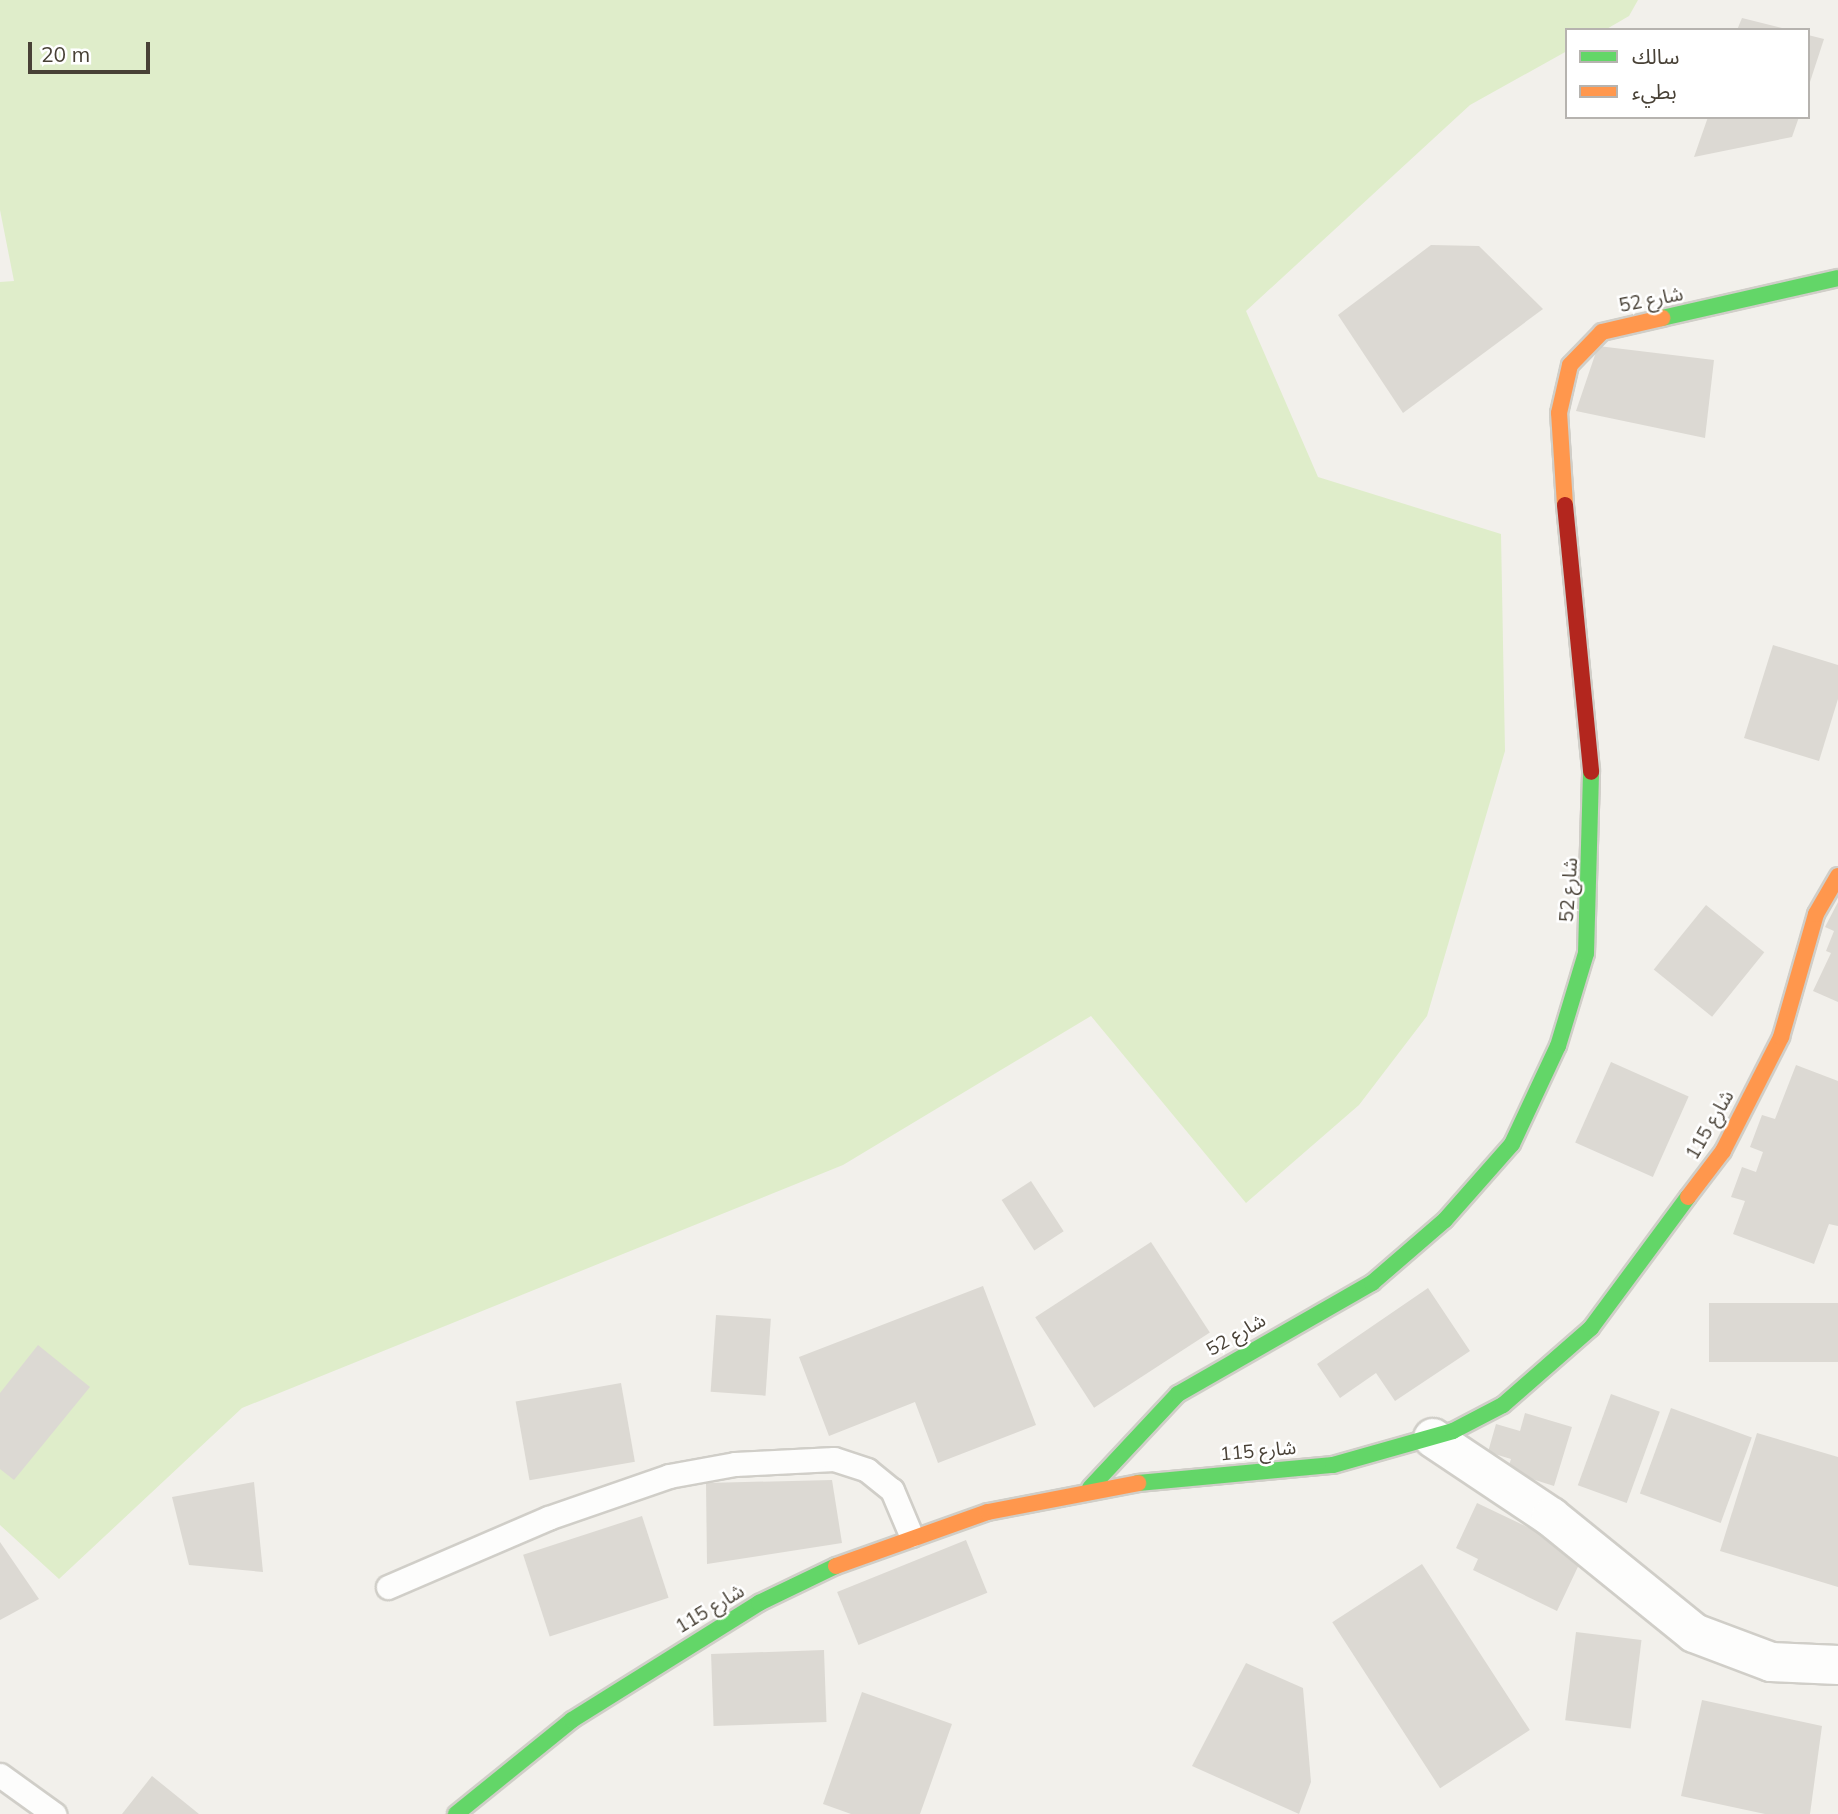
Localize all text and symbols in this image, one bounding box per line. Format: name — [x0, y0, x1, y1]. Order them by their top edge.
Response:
scale bar — [32, 28, 154, 72]
legend — [1565, 28, 1810, 119]
text: 20 m — [41, 41, 90, 67]
text: سالك — [1632, 43, 1679, 69]
text: بطيء — [1632, 78, 1677, 104]
street label: شارع 52 — [1617, 283, 1685, 317]
street label: شارع 52 — [1555, 857, 1583, 923]
street label: شارع 115 — [1681, 1086, 1739, 1164]
street label: شارع 52 — [1202, 1309, 1270, 1361]
street label: شارع 115 — [1219, 1436, 1297, 1466]
street label: شارع 115 — [671, 1580, 749, 1638]

